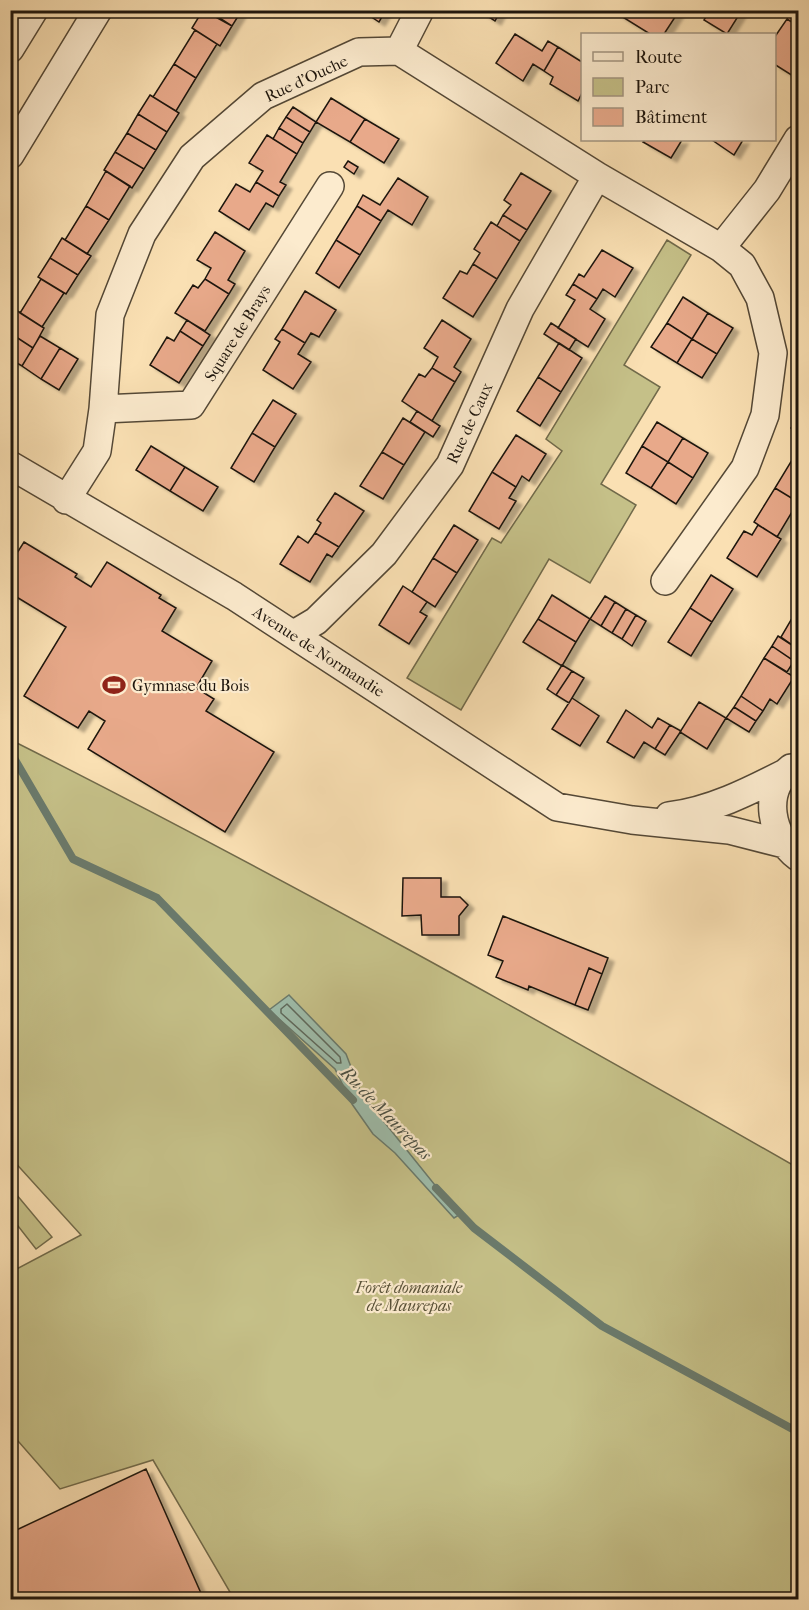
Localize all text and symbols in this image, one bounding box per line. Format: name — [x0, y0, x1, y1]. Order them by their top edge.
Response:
legend — [581, 33, 776, 141]
text: Route — [635, 47, 682, 68]
street label: Rue d'Ouche — [262, 51, 351, 106]
text: Parc — [635, 77, 670, 98]
text: Bâtiment — [635, 107, 708, 128]
street label: Square de Brays — [200, 282, 275, 385]
street label: Rue de Caux — [442, 379, 497, 467]
street label: Avenue de Normandie — [249, 601, 388, 701]
sports icon: Gymnase du Bois — [101, 672, 127, 698]
place label: Gymnase du Bois — [132, 676, 249, 695]
water label: Ru de Maurepas — [335, 1062, 436, 1165]
park label: Forêt domaniale de Maurepas — [355, 1278, 463, 1315]

